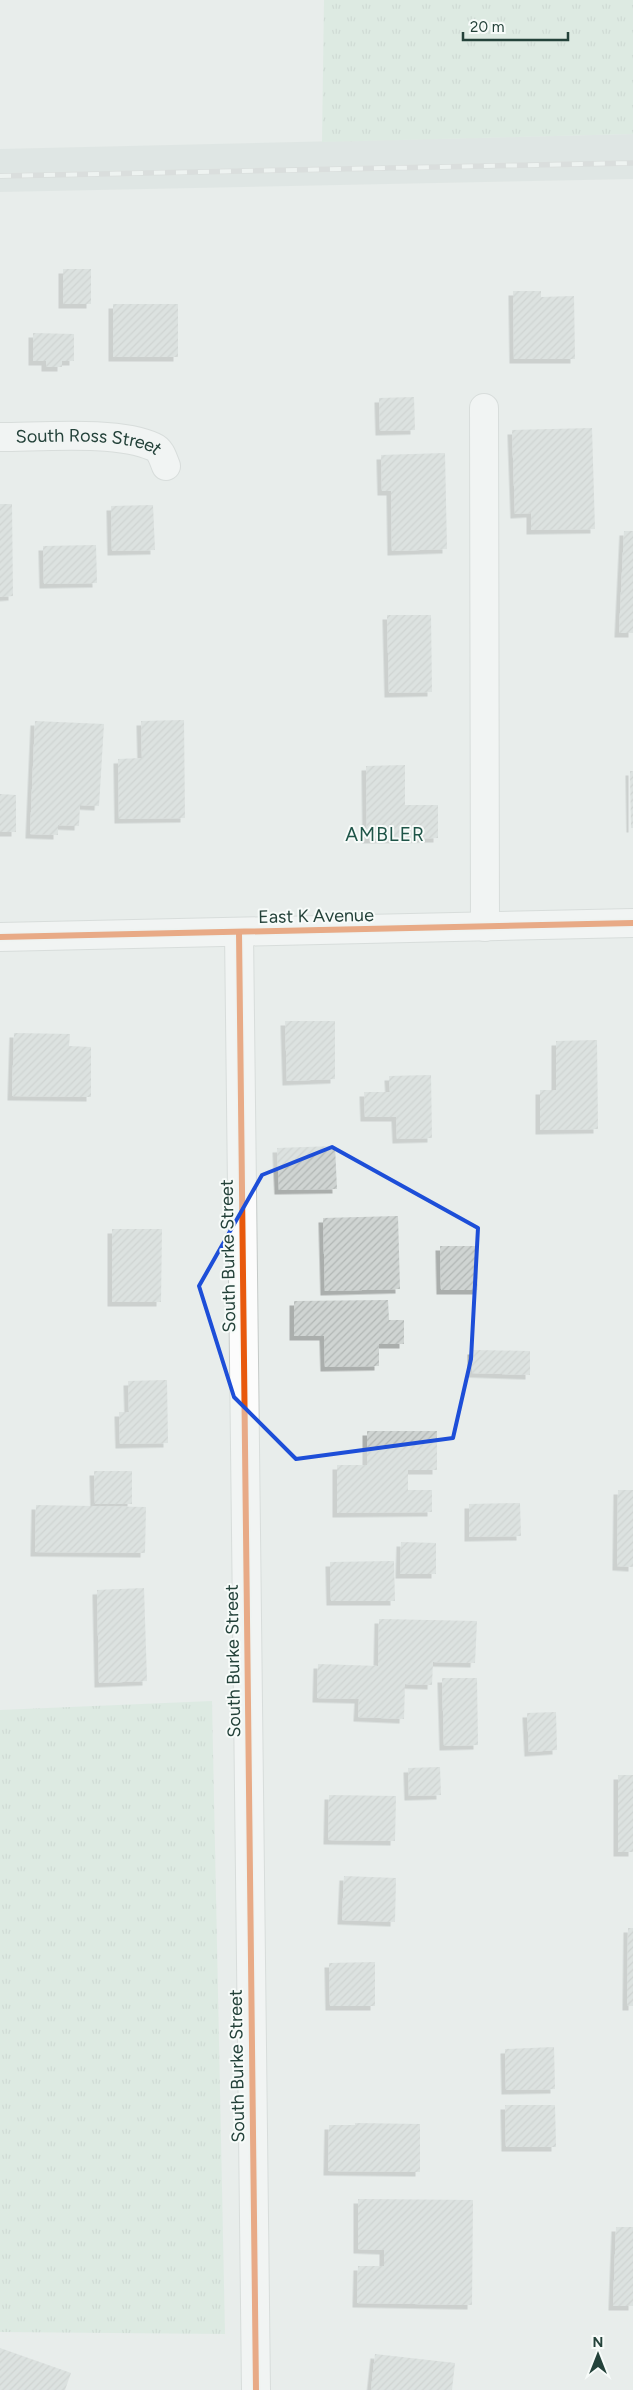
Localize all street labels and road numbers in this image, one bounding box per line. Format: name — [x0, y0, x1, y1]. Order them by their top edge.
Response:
street label: South Ross Street — [15, 425, 167, 460]
street label: East K Avenue — [258, 904, 374, 928]
street label: South Burke Street — [216, 1179, 240, 1333]
street label: South Burke Street — [221, 1584, 245, 1738]
street label: South Burke Street — [225, 1989, 249, 2143]

